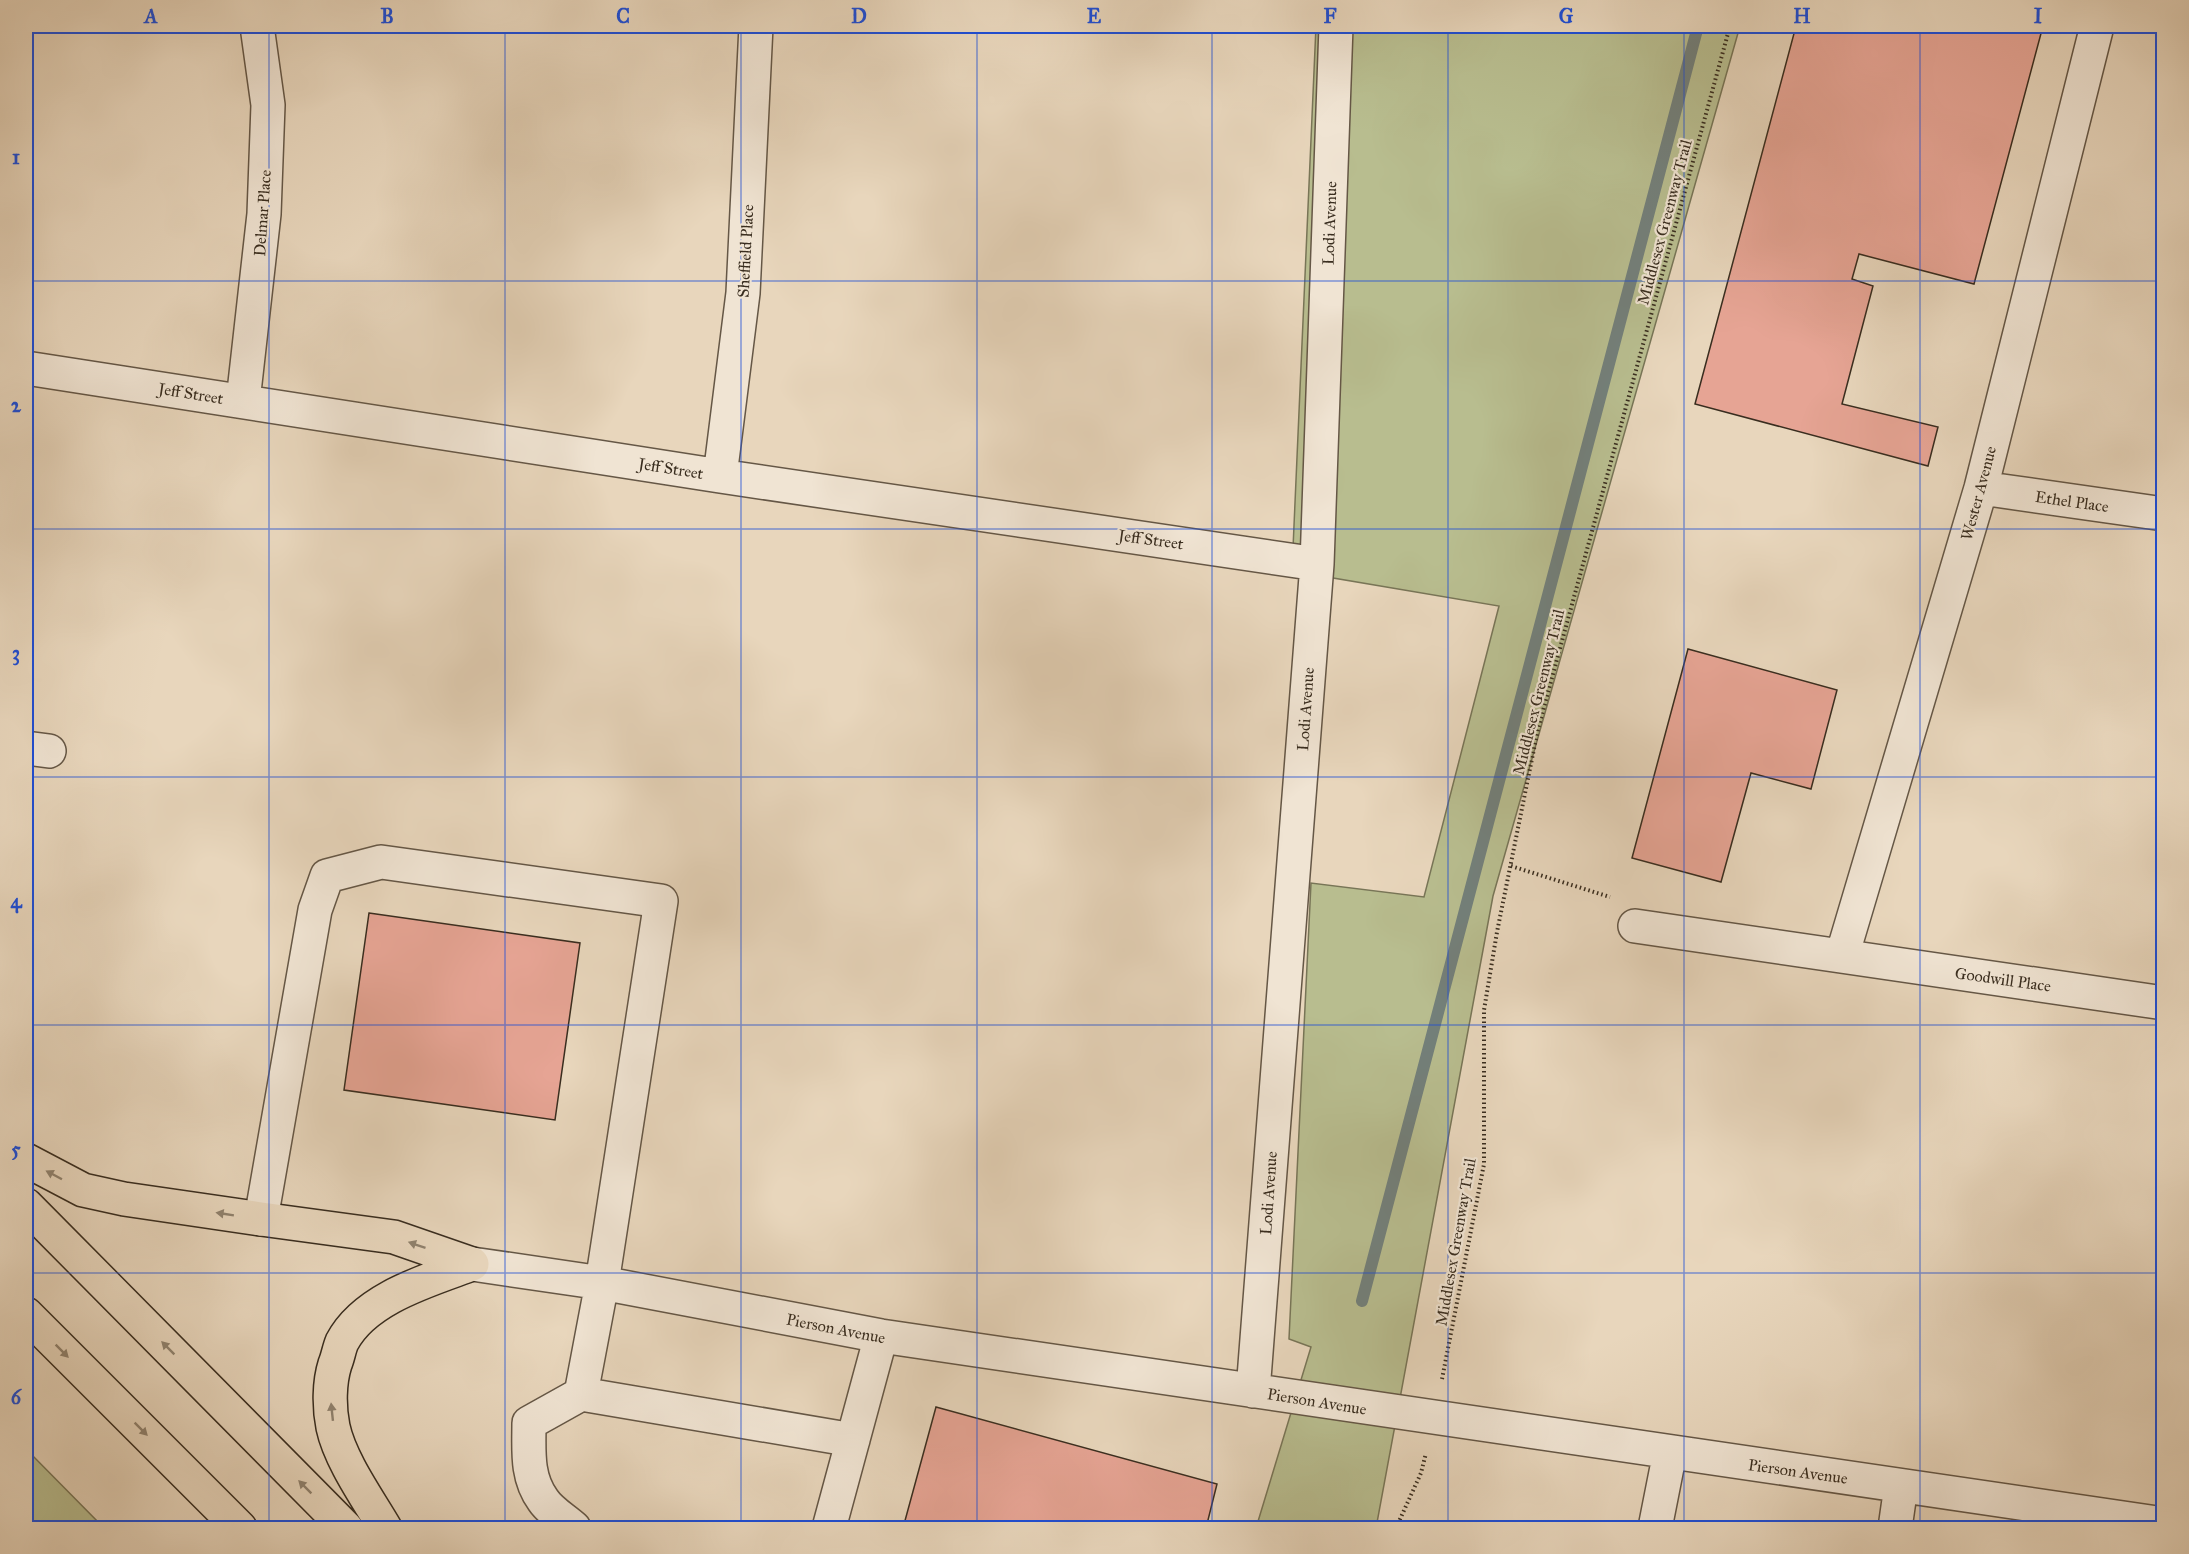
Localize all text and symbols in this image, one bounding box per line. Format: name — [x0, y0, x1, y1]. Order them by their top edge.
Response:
text: A — [142, 4, 158, 28]
text: B — [380, 4, 394, 28]
text: C — [616, 4, 630, 28]
text: D — [851, 4, 867, 28]
text: E — [1087, 4, 1102, 28]
text: F — [1323, 4, 1337, 28]
text: G — [1559, 4, 1574, 28]
text: H — [1793, 4, 1811, 28]
text: I — [2034, 4, 2043, 28]
street label: Middlesex Greenway Trail — [1633, 137, 1696, 307]
text: 1 — [12, 145, 20, 169]
street label: Delmar Place — [250, 169, 275, 257]
street label: Lodi Avenue — [1319, 180, 1340, 265]
street label: Sheffield Place — [734, 204, 757, 298]
street label: Jeff Street — [155, 379, 225, 409]
text: 2 — [11, 393, 22, 417]
street label: Wester Avenue — [1957, 444, 2000, 542]
street label: Jeff Street — [635, 454, 705, 484]
street label: Ethel Place — [2034, 487, 2110, 516]
street label: Jeff Street — [1115, 525, 1185, 555]
street label: Middlesex Greenway Trail — [1509, 607, 1568, 777]
text: 3 — [12, 641, 20, 666]
street label: Lodi Avenue — [1293, 666, 1318, 752]
text: 4 — [10, 889, 22, 914]
street label: Goodwill Place — [1954, 963, 2052, 996]
text: 5 — [11, 1137, 21, 1161]
street label: Lodi Avenue — [1256, 1150, 1281, 1236]
street label: Middlesex Greenway Trail — [1431, 1156, 1480, 1328]
one-way arrow — [46, 1170, 63, 1180]
one-way arrow — [215, 1209, 234, 1218]
one-way arrow — [408, 1239, 426, 1249]
street label: Pierson Avenue — [785, 1310, 887, 1347]
one-way arrow — [161, 1342, 175, 1356]
one-way arrow — [55, 1343, 69, 1357]
street label: Pierson Avenue — [1266, 1384, 1368, 1419]
text: 6 — [11, 1385, 23, 1409]
one-way arrow — [327, 1403, 336, 1422]
one-way arrow — [133, 1422, 147, 1436]
street label: Pierson Avenue — [1747, 1455, 1849, 1488]
one-way arrow — [298, 1480, 312, 1494]

